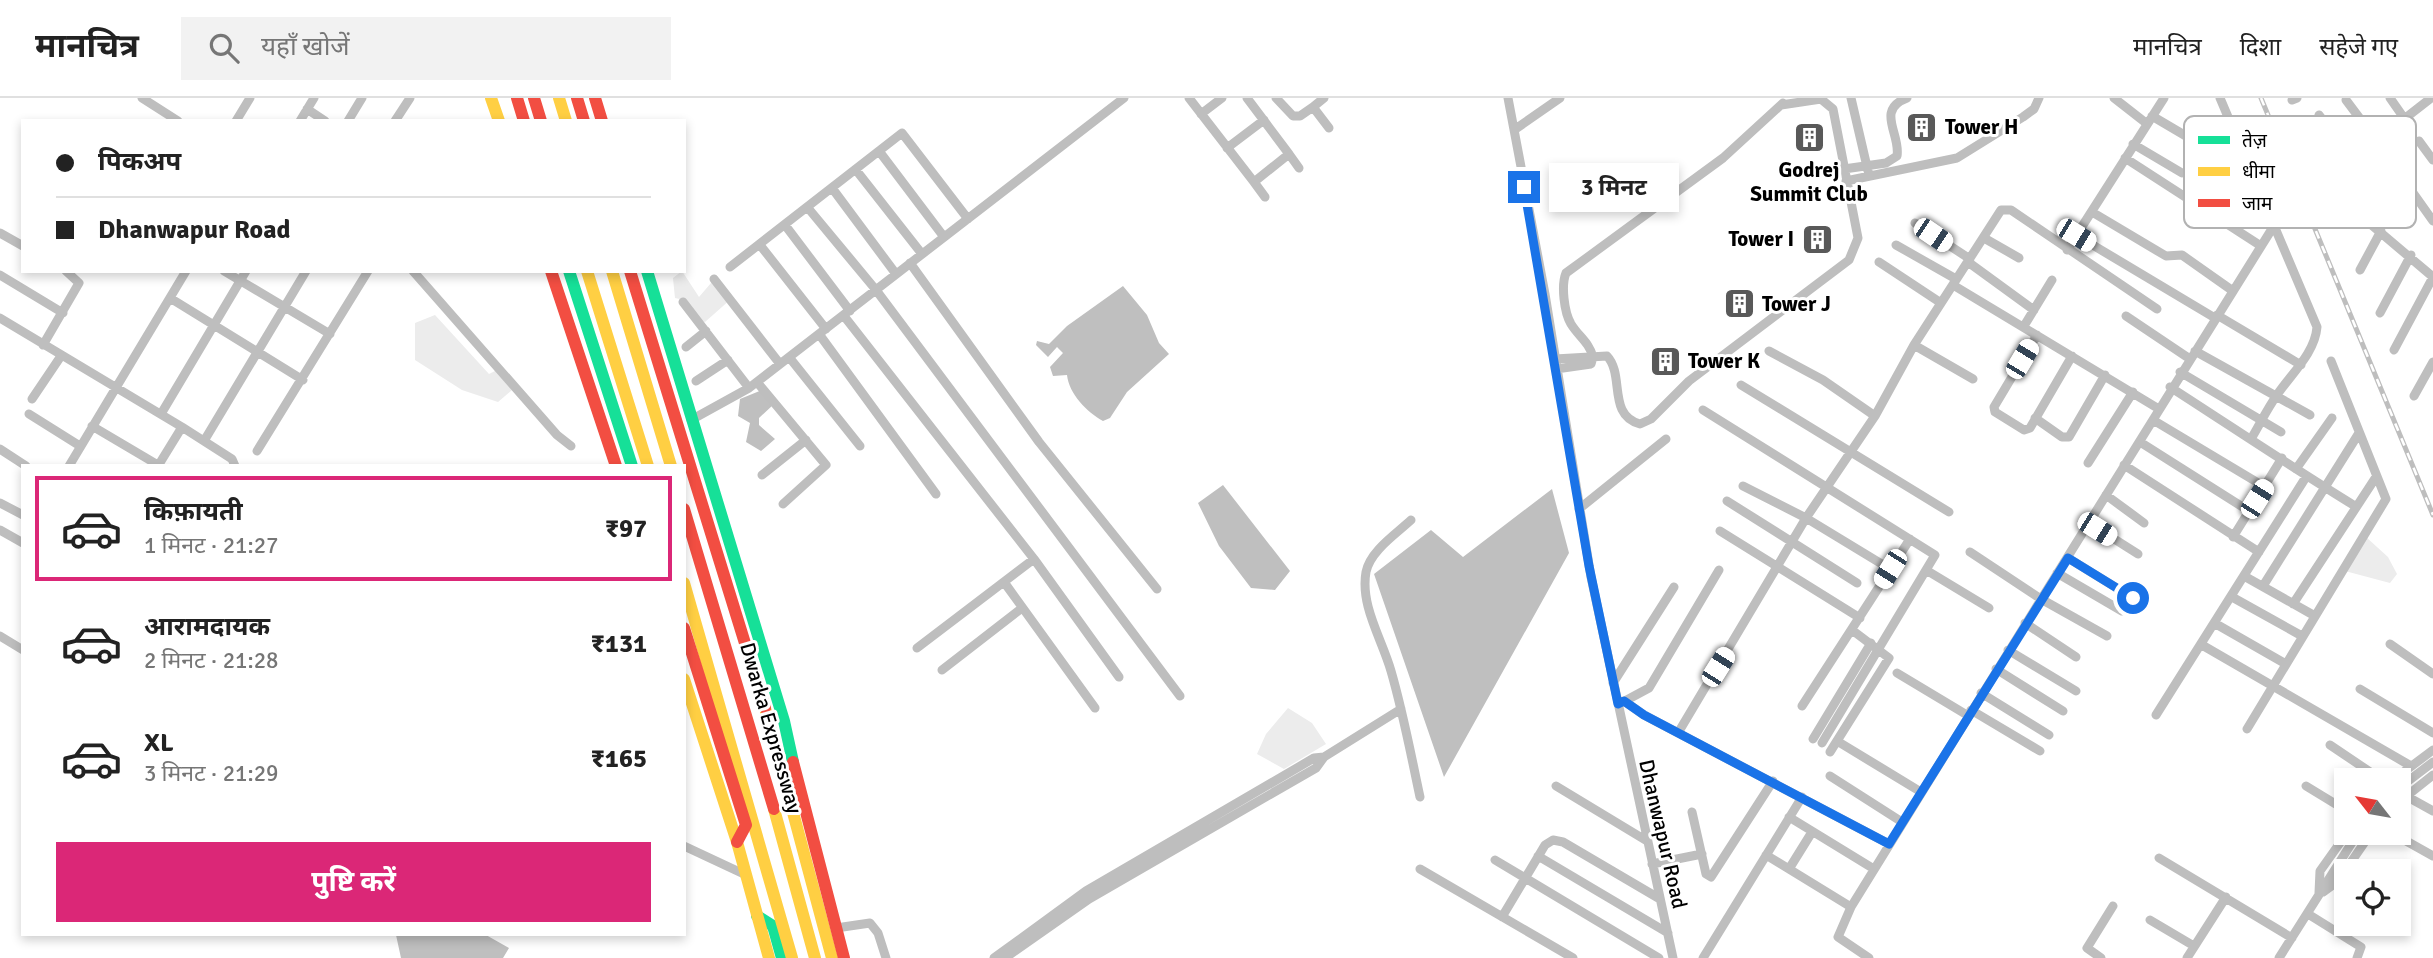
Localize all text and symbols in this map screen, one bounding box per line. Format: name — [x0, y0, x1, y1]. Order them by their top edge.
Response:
search box — [181, 17, 671, 80]
text: मानचित्र — [35, 26, 139, 67]
icon: search — [205, 29, 243, 67]
text: यहाँ खोजें — [261, 31, 350, 63]
text: मानचित्र — [2133, 32, 2202, 62]
text: दिशा — [2240, 32, 2281, 62]
text: सहेजे गए — [2319, 32, 2398, 62]
building icon: Tower H — [1905, 110, 1939, 144]
place label: Tower H — [1945, 114, 2018, 140]
legend — [2184, 116, 2416, 228]
building icon: Godrej Summit Club — [1792, 121, 1826, 155]
text: तेज़ — [2242, 129, 2268, 153]
text: पिकअप — [98, 146, 181, 178]
place label: Godrej Summit Club — [1750, 157, 1868, 207]
text: धीमा — [2242, 160, 2276, 184]
callout: 3 मिनट — [1548, 162, 1678, 212]
route end — [1508, 171, 1540, 203]
text: 3 मिनट — [1581, 173, 1647, 202]
text: जाम — [2242, 192, 2273, 216]
text: Dhanwapur Road — [98, 214, 290, 246]
car — [1910, 215, 1957, 255]
car — [2053, 215, 2100, 255]
building icon: Tower I — [1800, 222, 1834, 256]
place label: Tower I — [1728, 226, 1794, 252]
building icon: Tower J — [1722, 287, 1756, 321]
place label: Tower J — [1762, 291, 1831, 317]
car — [2003, 336, 2042, 382]
building icon: Tower K — [1648, 344, 1682, 378]
place label: Tower K — [1688, 348, 1760, 374]
car — [2237, 476, 2278, 522]
text: किफ़ायती — [144, 496, 243, 528]
icon: car — [60, 497, 123, 560]
car — [2074, 509, 2121, 549]
text: ₹97 — [605, 513, 647, 545]
text: 1 मिनट · 21:27 — [144, 531, 279, 560]
car — [1870, 546, 1911, 592]
route start — [2117, 582, 2149, 614]
text: आरामदायक — [144, 611, 270, 643]
icon: car — [60, 612, 123, 675]
text: ₹131 — [591, 628, 647, 660]
street label: Dwarka Expressway — [734, 639, 808, 817]
car — [1698, 644, 1739, 690]
text: 2 मिनट · 21:28 — [144, 646, 279, 675]
icon: car — [60, 727, 123, 790]
text: XL — [144, 727, 174, 759]
text: ₹165 — [591, 743, 647, 775]
street label: Dhanwapur Road — [1633, 757, 1693, 911]
text: 3 मिनट · 21:29 — [144, 759, 279, 788]
north arrow — [2334, 768, 2412, 845]
map controls — [2334, 768, 2411, 936]
button: पुष्टि करें — [56, 842, 651, 922]
button: locate — [2334, 859, 2411, 936]

